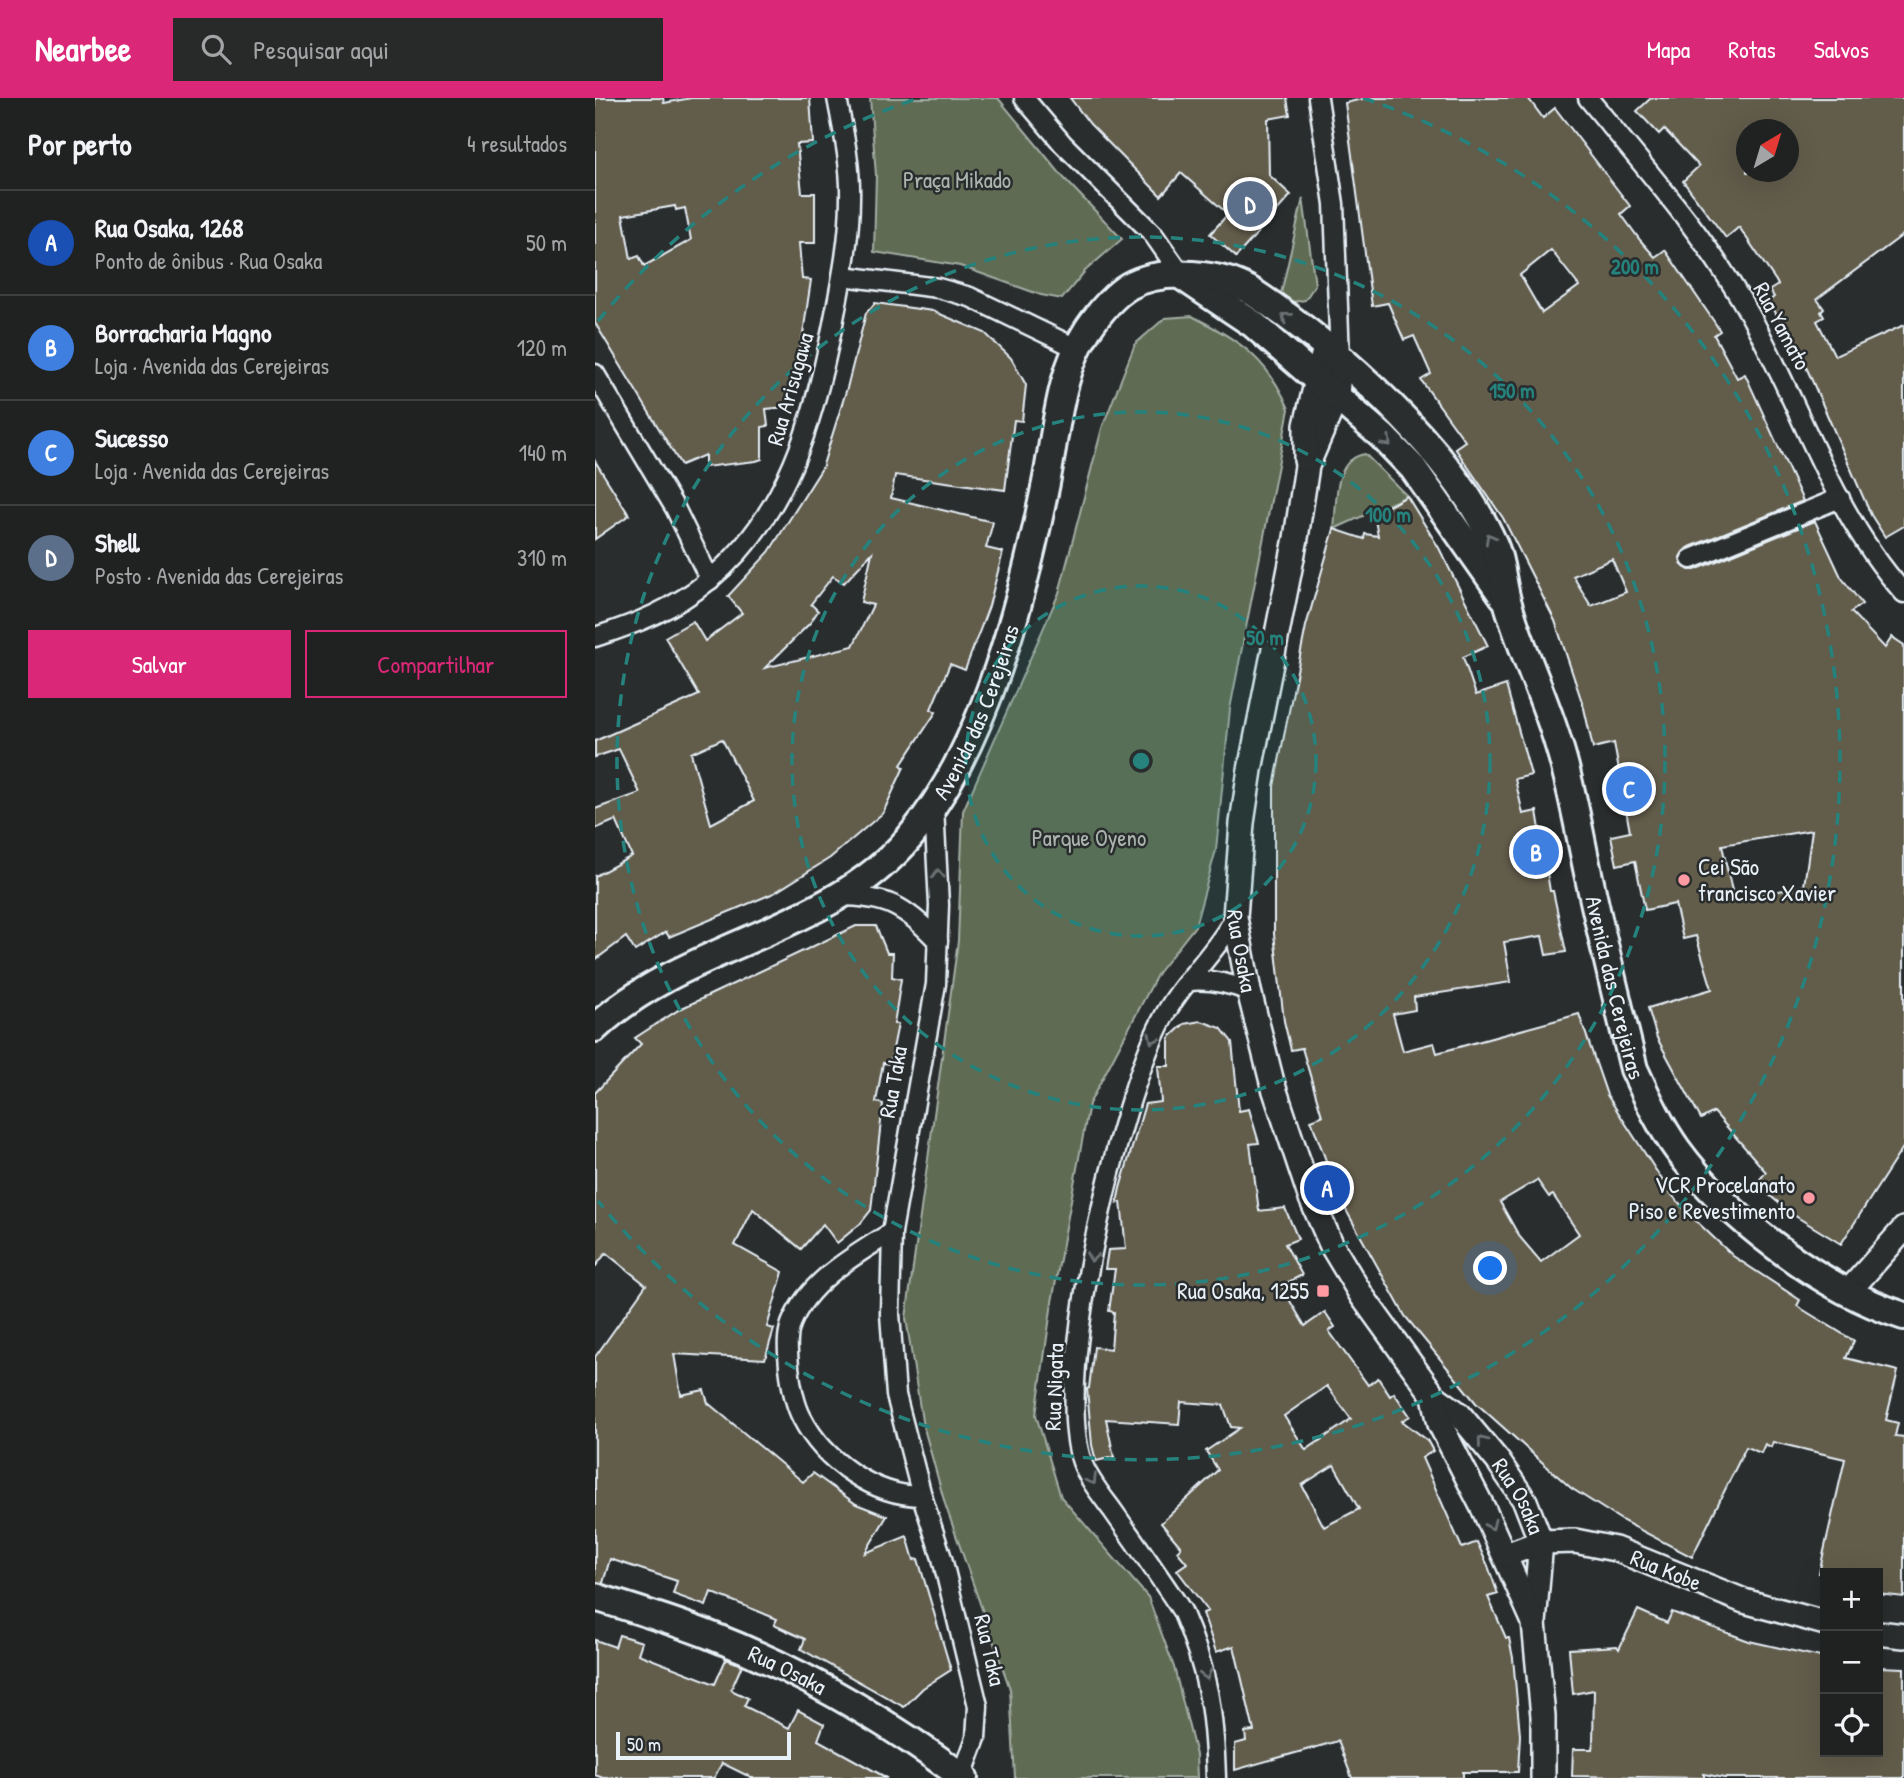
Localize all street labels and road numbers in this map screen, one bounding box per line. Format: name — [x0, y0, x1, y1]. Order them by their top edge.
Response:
street label: Rua Yamato — [1746, 277, 1818, 375]
street label: Rua Arisugawa — [759, 329, 820, 449]
street label: Avenida das Cerejeiras — [925, 621, 1026, 805]
street label: Avenida das Cerejeiras — [1578, 893, 1653, 1084]
street label: Rua Osaka — [1220, 909, 1265, 995]
street label: Rua Taka — [871, 1044, 914, 1120]
street label: Rua Nigata — [1036, 1343, 1071, 1431]
street label: Rua Osaka — [1485, 1452, 1552, 1539]
street label: Rua Kobe — [1626, 1541, 1706, 1598]
street label: Rua Taka — [967, 1611, 1014, 1689]
street label: Rua Osaka — [744, 1637, 832, 1702]

